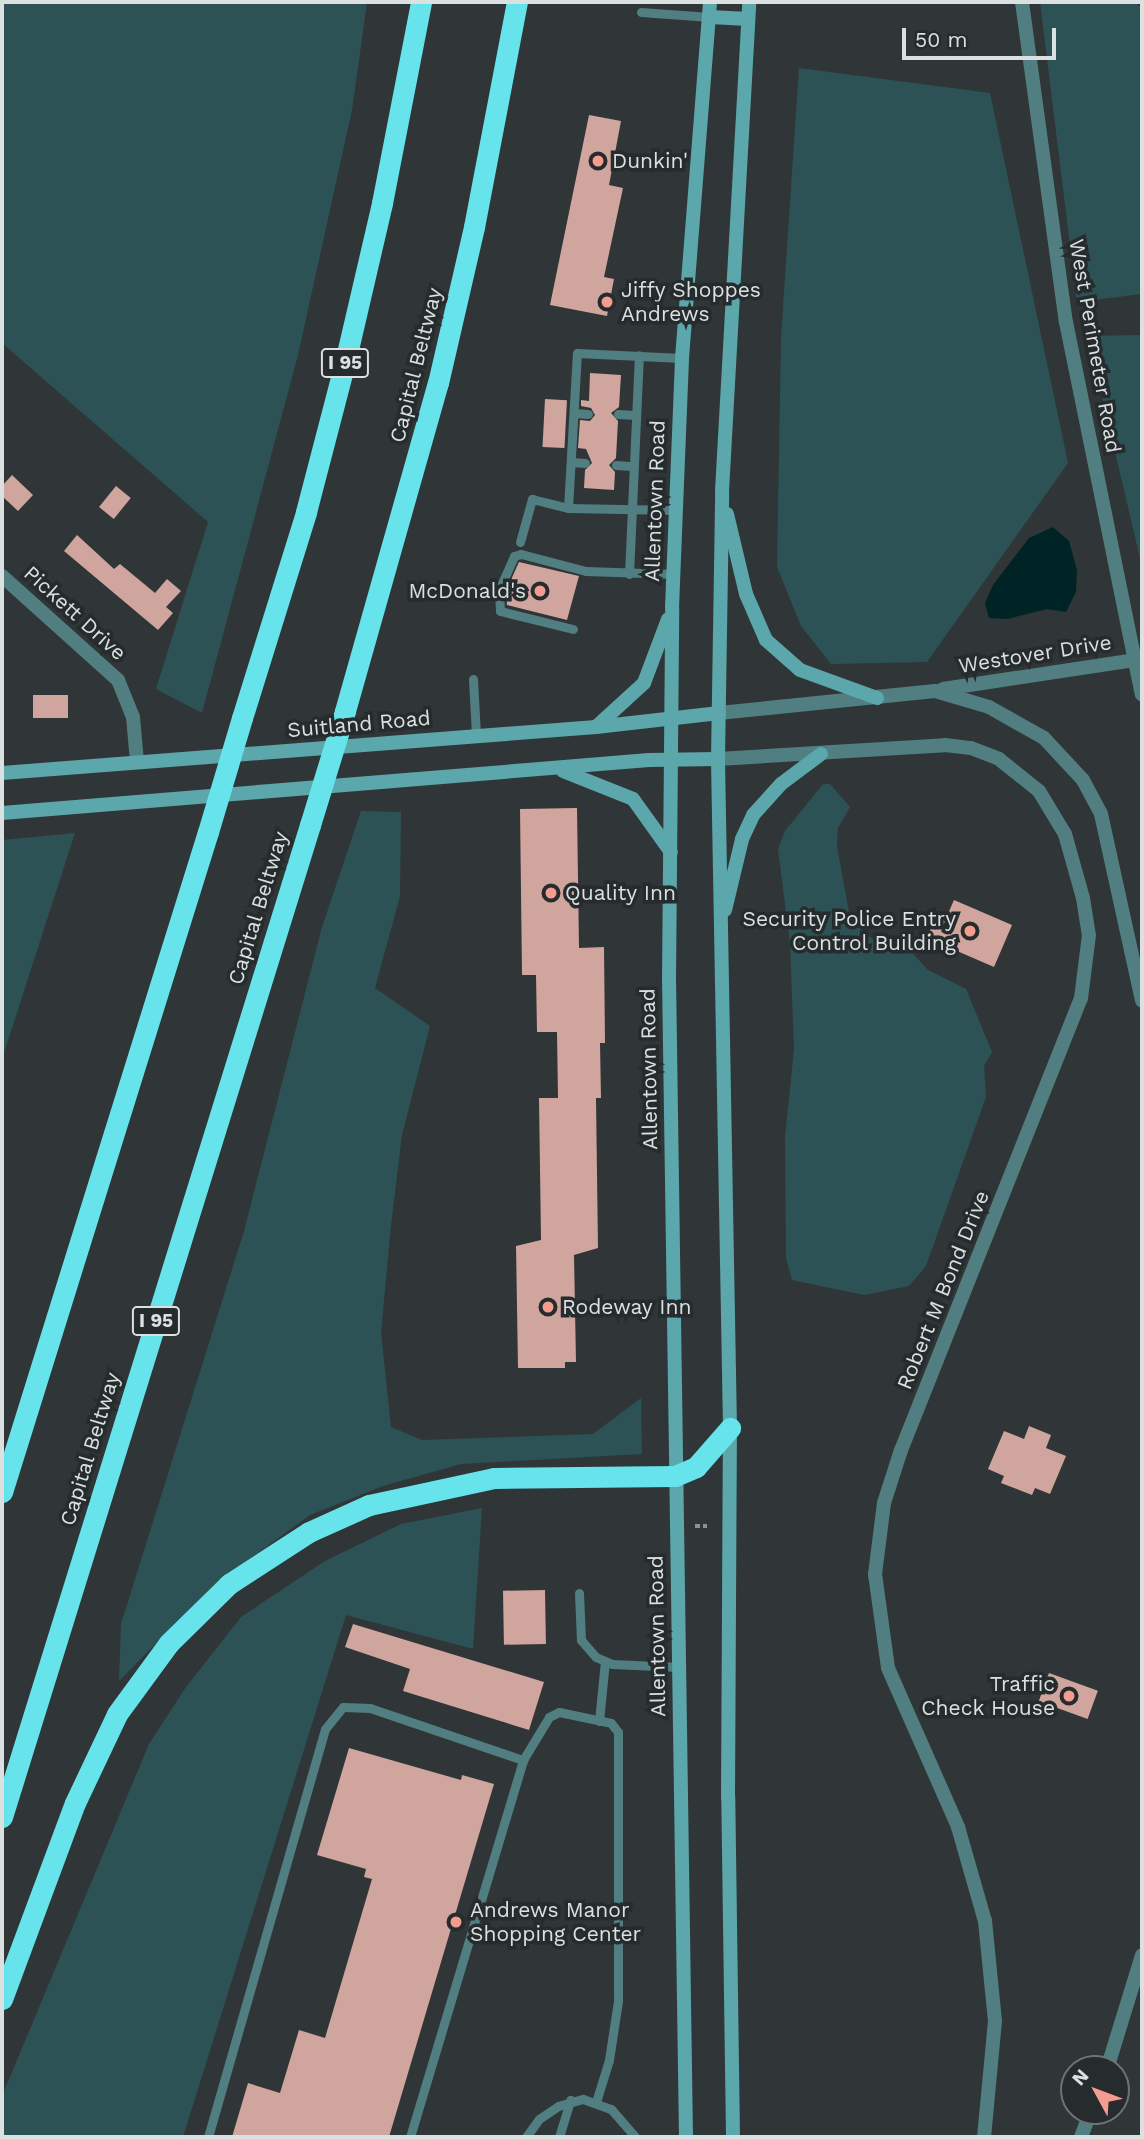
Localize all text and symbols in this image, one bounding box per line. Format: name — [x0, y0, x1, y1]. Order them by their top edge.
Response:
scale bar — [906, 14, 1060, 58]
text: 50 m — [915, 27, 967, 52]
place label: Dunkin' — [612, 148, 688, 174]
marker: Dunkin' — [590, 153, 606, 169]
street label: West Perimeter Road — [1064, 237, 1126, 455]
place label: Jiffy Shoppes Andrews — [621, 277, 761, 327]
street label: Capital Beltway — [384, 285, 448, 445]
marker: Jiffy Shoppes Andrews — [599, 294, 615, 310]
road number: I 95 — [320, 348, 370, 378]
street label: Allentown Road — [640, 420, 670, 582]
street label: Pickett Drive — [19, 560, 131, 666]
place label: McDonald's — [409, 578, 526, 604]
marker: McDonald's — [532, 583, 548, 599]
street label: Westover Drive — [956, 629, 1114, 679]
street label: Suitland Road — [286, 705, 432, 743]
street label: Capital Beltway — [223, 828, 293, 988]
place label: Quality Inn — [565, 880, 676, 906]
marker: Quality Inn — [543, 885, 559, 901]
place label: Security Police Entry Control Building — [742, 906, 956, 956]
marker: Security Police Entry Control Building — [962, 923, 978, 939]
street label: Allentown Road — [635, 988, 663, 1150]
street label: Robert M Bond Drive — [892, 1187, 994, 1393]
place label: Rodeway Inn — [562, 1294, 692, 1320]
marker: Rodeway Inn — [540, 1299, 556, 1315]
road number: I 95 — [132, 1306, 180, 1336]
street label: Capital Beltway — [55, 1369, 125, 1529]
street label: Allentown Road — [643, 1555, 671, 1717]
place label: Traffic Check House — [921, 1671, 1055, 1721]
marker: Traffic Check House — [1061, 1688, 1077, 1704]
place label: Andrews Manor Shopping Center — [470, 1897, 641, 1947]
marker: Andrews Manor Shopping Center — [448, 1914, 464, 1930]
north arrow — [1060, 2055, 1130, 2125]
text: N — [1067, 2064, 1094, 2090]

